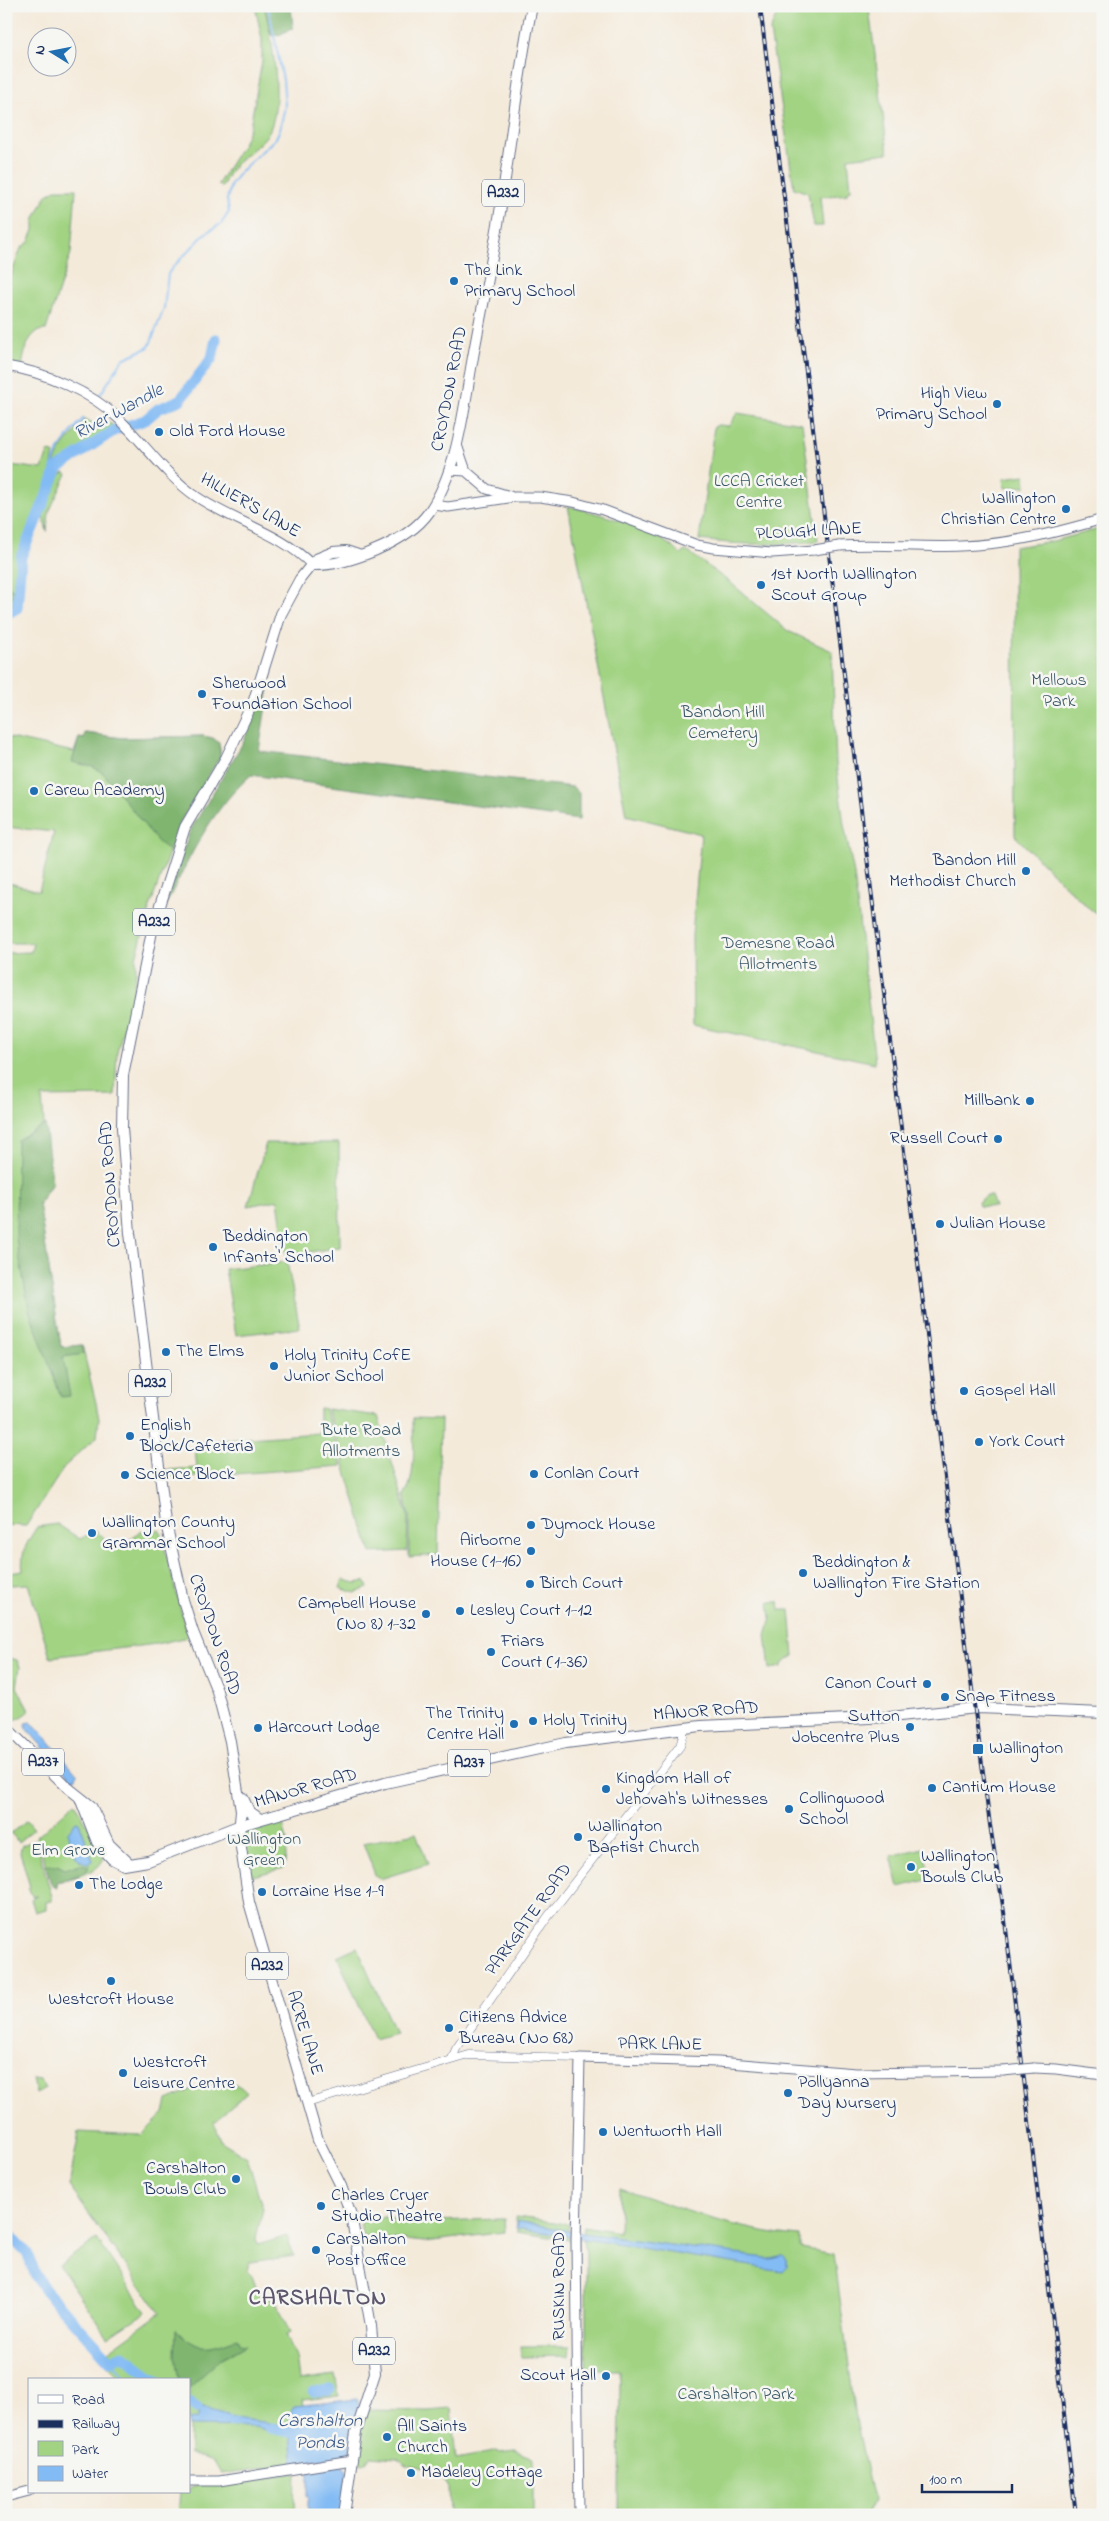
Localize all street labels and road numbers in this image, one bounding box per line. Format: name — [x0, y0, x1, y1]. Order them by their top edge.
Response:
road number: A232 — [482, 180, 524, 207]
street label: CROYDON ROAD — [425, 324, 475, 454]
street label: HILLIER'S LANE — [195, 467, 305, 545]
street label: PLOUGH LANE — [755, 516, 863, 548]
road number: A232 — [133, 909, 175, 936]
street label: CROYDON ROAD — [94, 1120, 128, 1248]
road number: A232 — [129, 1370, 171, 1396]
street label: CROYDON ROAD — [181, 1571, 247, 1699]
street label: MANOR ROAD — [652, 1695, 760, 1729]
road number: A237 — [22, 1748, 64, 1775]
road number: A237 — [448, 1750, 490, 1776]
street label: MANOR ROAD — [252, 1762, 360, 1816]
street label: PARKGATE ROAD — [479, 1858, 579, 1982]
road number: A232 — [246, 1952, 288, 1980]
street label: ACRE LANE — [279, 1988, 329, 2079]
street label: PARK LANE — [618, 2031, 703, 2059]
street label: RUSKIN ROAD — [547, 2232, 573, 2340]
road number: A232 — [353, 2338, 395, 2364]

